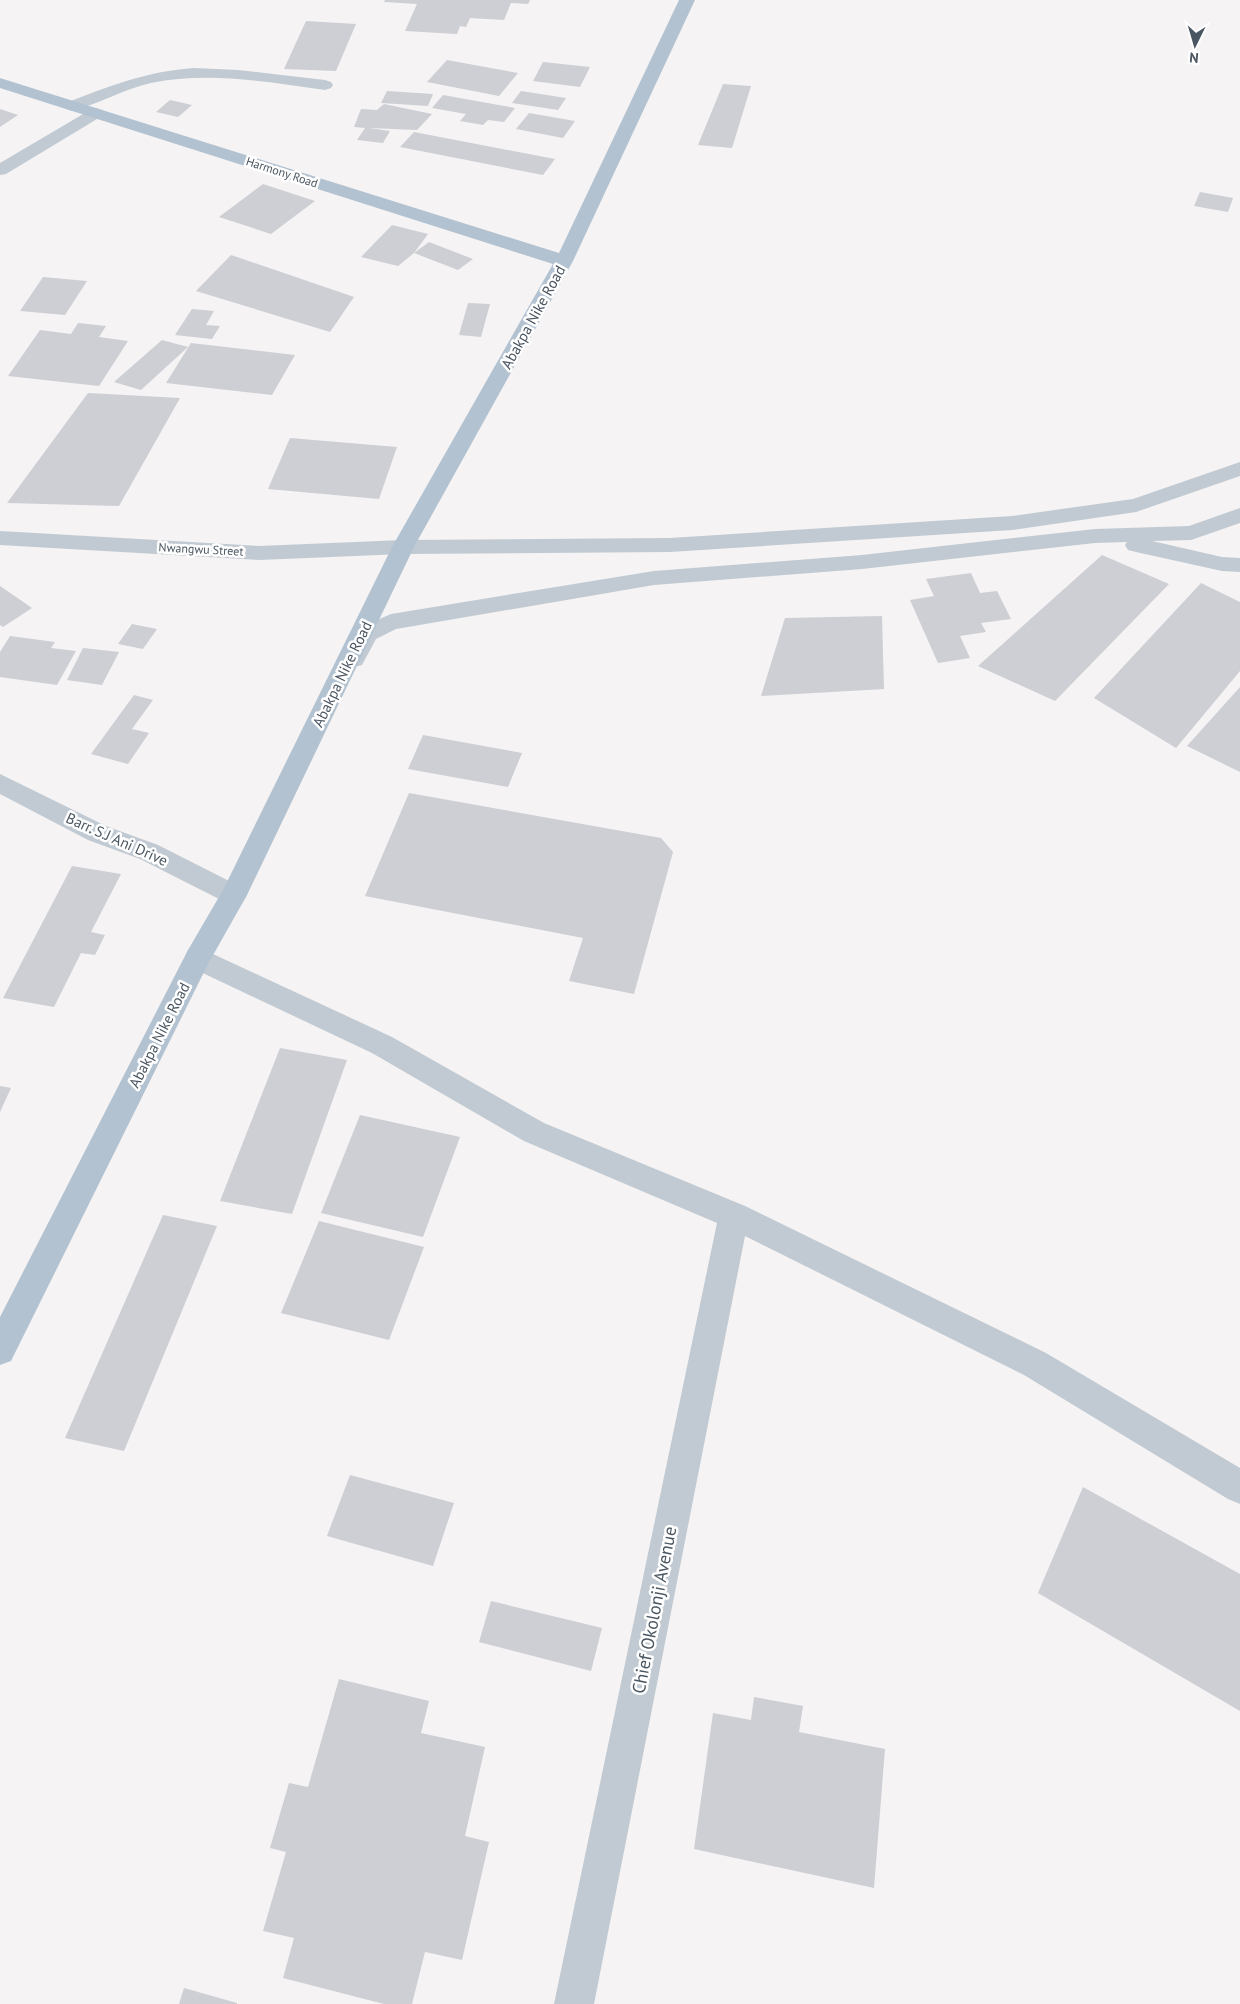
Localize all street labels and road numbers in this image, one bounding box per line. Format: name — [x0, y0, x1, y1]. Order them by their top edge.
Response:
street label: Harmony Road — [244, 153, 320, 191]
street label: Abakpa Nike Road — [497, 262, 569, 372]
street label: Nwangwu Street — [158, 539, 244, 559]
street label: Abakpa Nike Road — [308, 618, 376, 730]
street label: Barr. S.J Ani Drive — [63, 808, 171, 870]
street label: Abakpa Nike Road — [124, 979, 194, 1091]
street label: Chief Okolonji Avenue — [627, 1524, 681, 1696]

